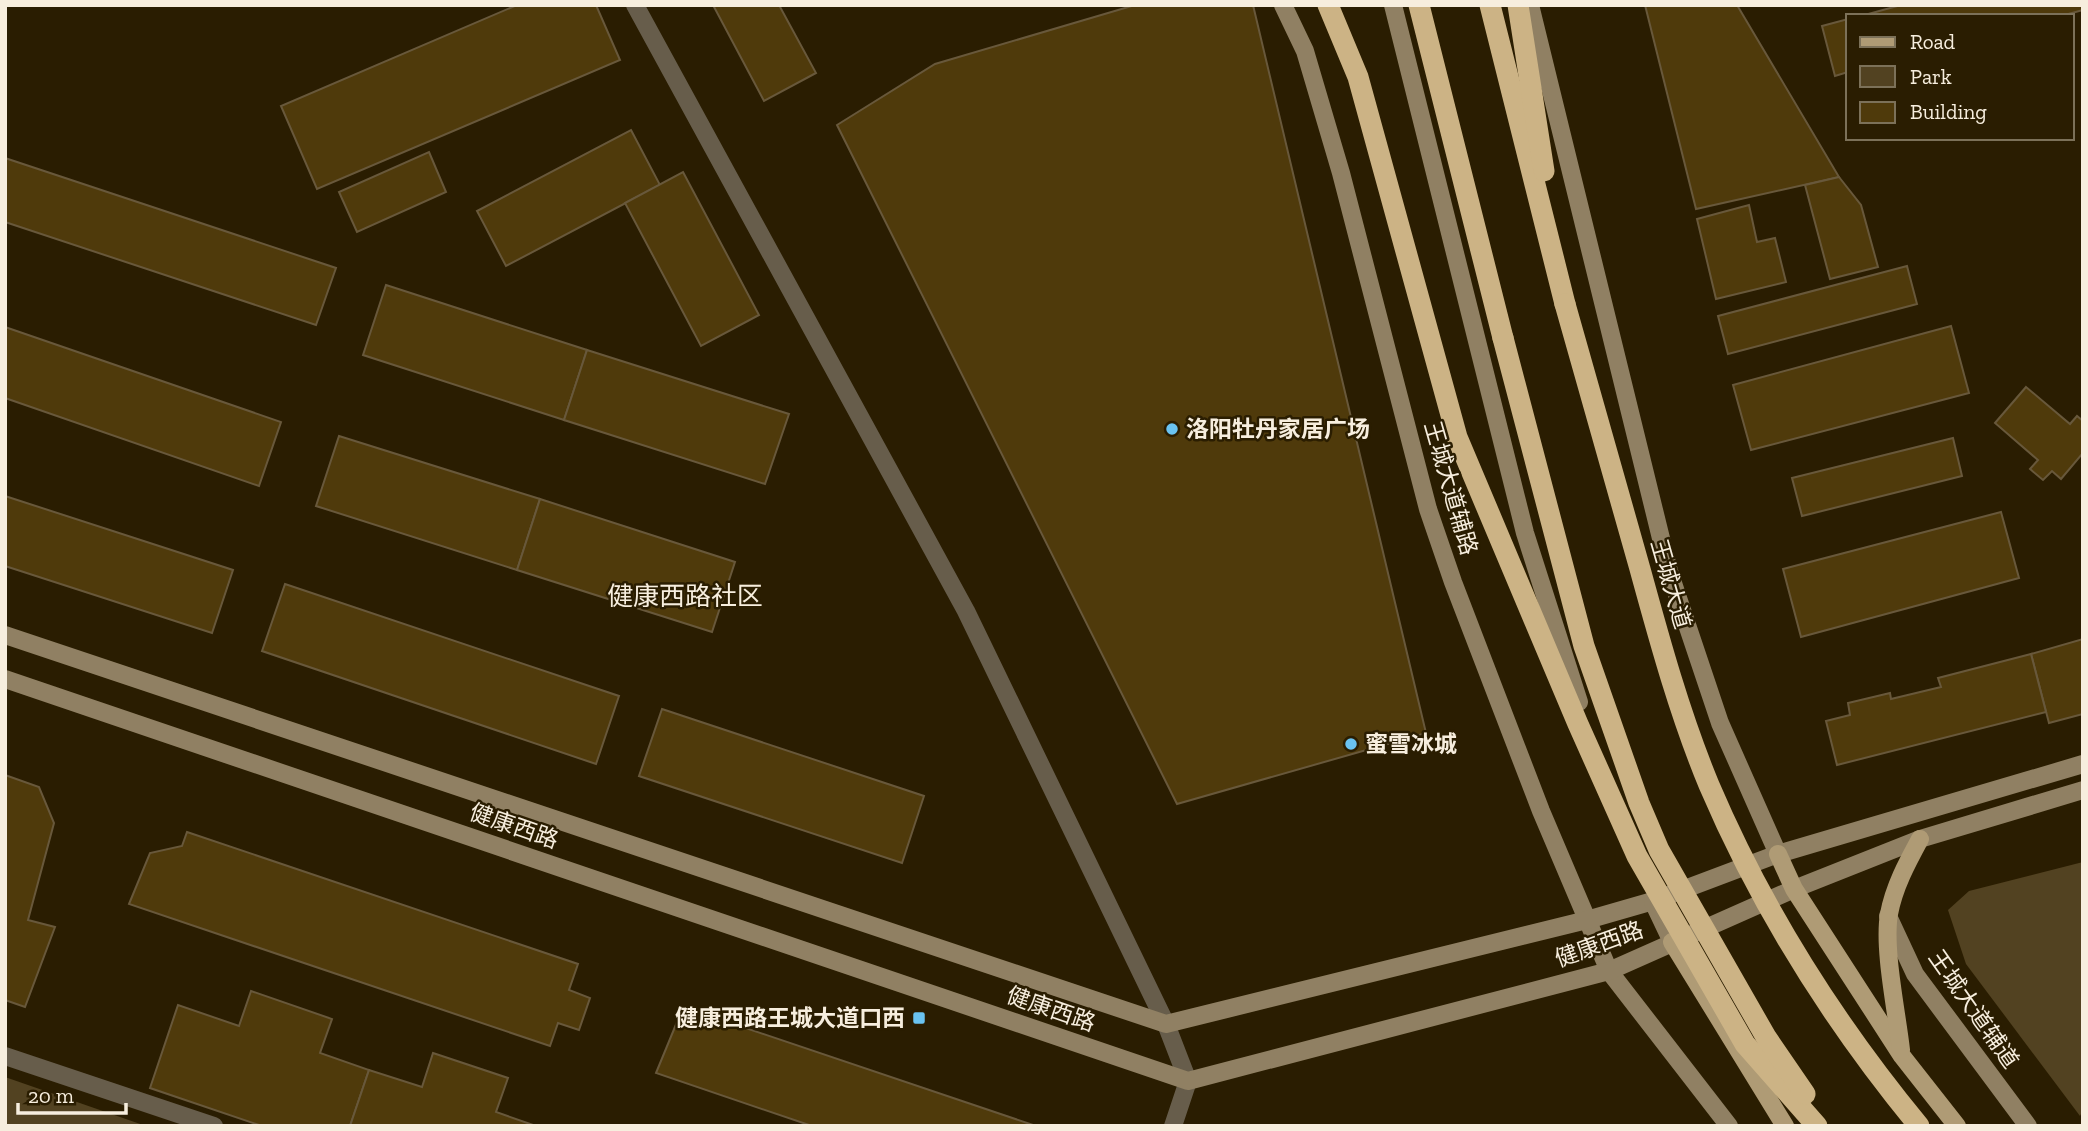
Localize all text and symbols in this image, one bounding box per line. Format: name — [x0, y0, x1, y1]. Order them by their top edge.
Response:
legend — [1846, 14, 2074, 140]
text: Road — [1910, 29, 1956, 54]
text: Park — [1910, 64, 1952, 89]
text: Building — [1910, 99, 1987, 124]
place label: 洛阳牡丹家居广场 — [1186, 415, 1370, 443]
street label: 王城大道辅路 — [1419, 418, 1483, 558]
marker: 洛阳牡丹家居广场 — [1164, 421, 1180, 437]
street label: 王城大道 — [1645, 536, 1697, 632]
district label: 健康西路社区 — [607, 580, 763, 612]
place label: 蜜雪冰城 — [1365, 730, 1457, 758]
marker: 蜜雪冰城 — [1343, 736, 1359, 752]
street label: 健康西路 — [466, 798, 562, 854]
street label: 健康西路 — [1551, 915, 1647, 973]
street label: 王城大道辅道 — [1923, 944, 2025, 1074]
street label: 健康西路 — [1003, 981, 1099, 1037]
place label: 健康西路王城大道口西 — [675, 1004, 905, 1032]
marker: 健康西路王城大道口西 — [911, 1010, 927, 1026]
scale bar — [18, 1072, 126, 1116]
text: 20 m — [28, 1083, 74, 1108]

